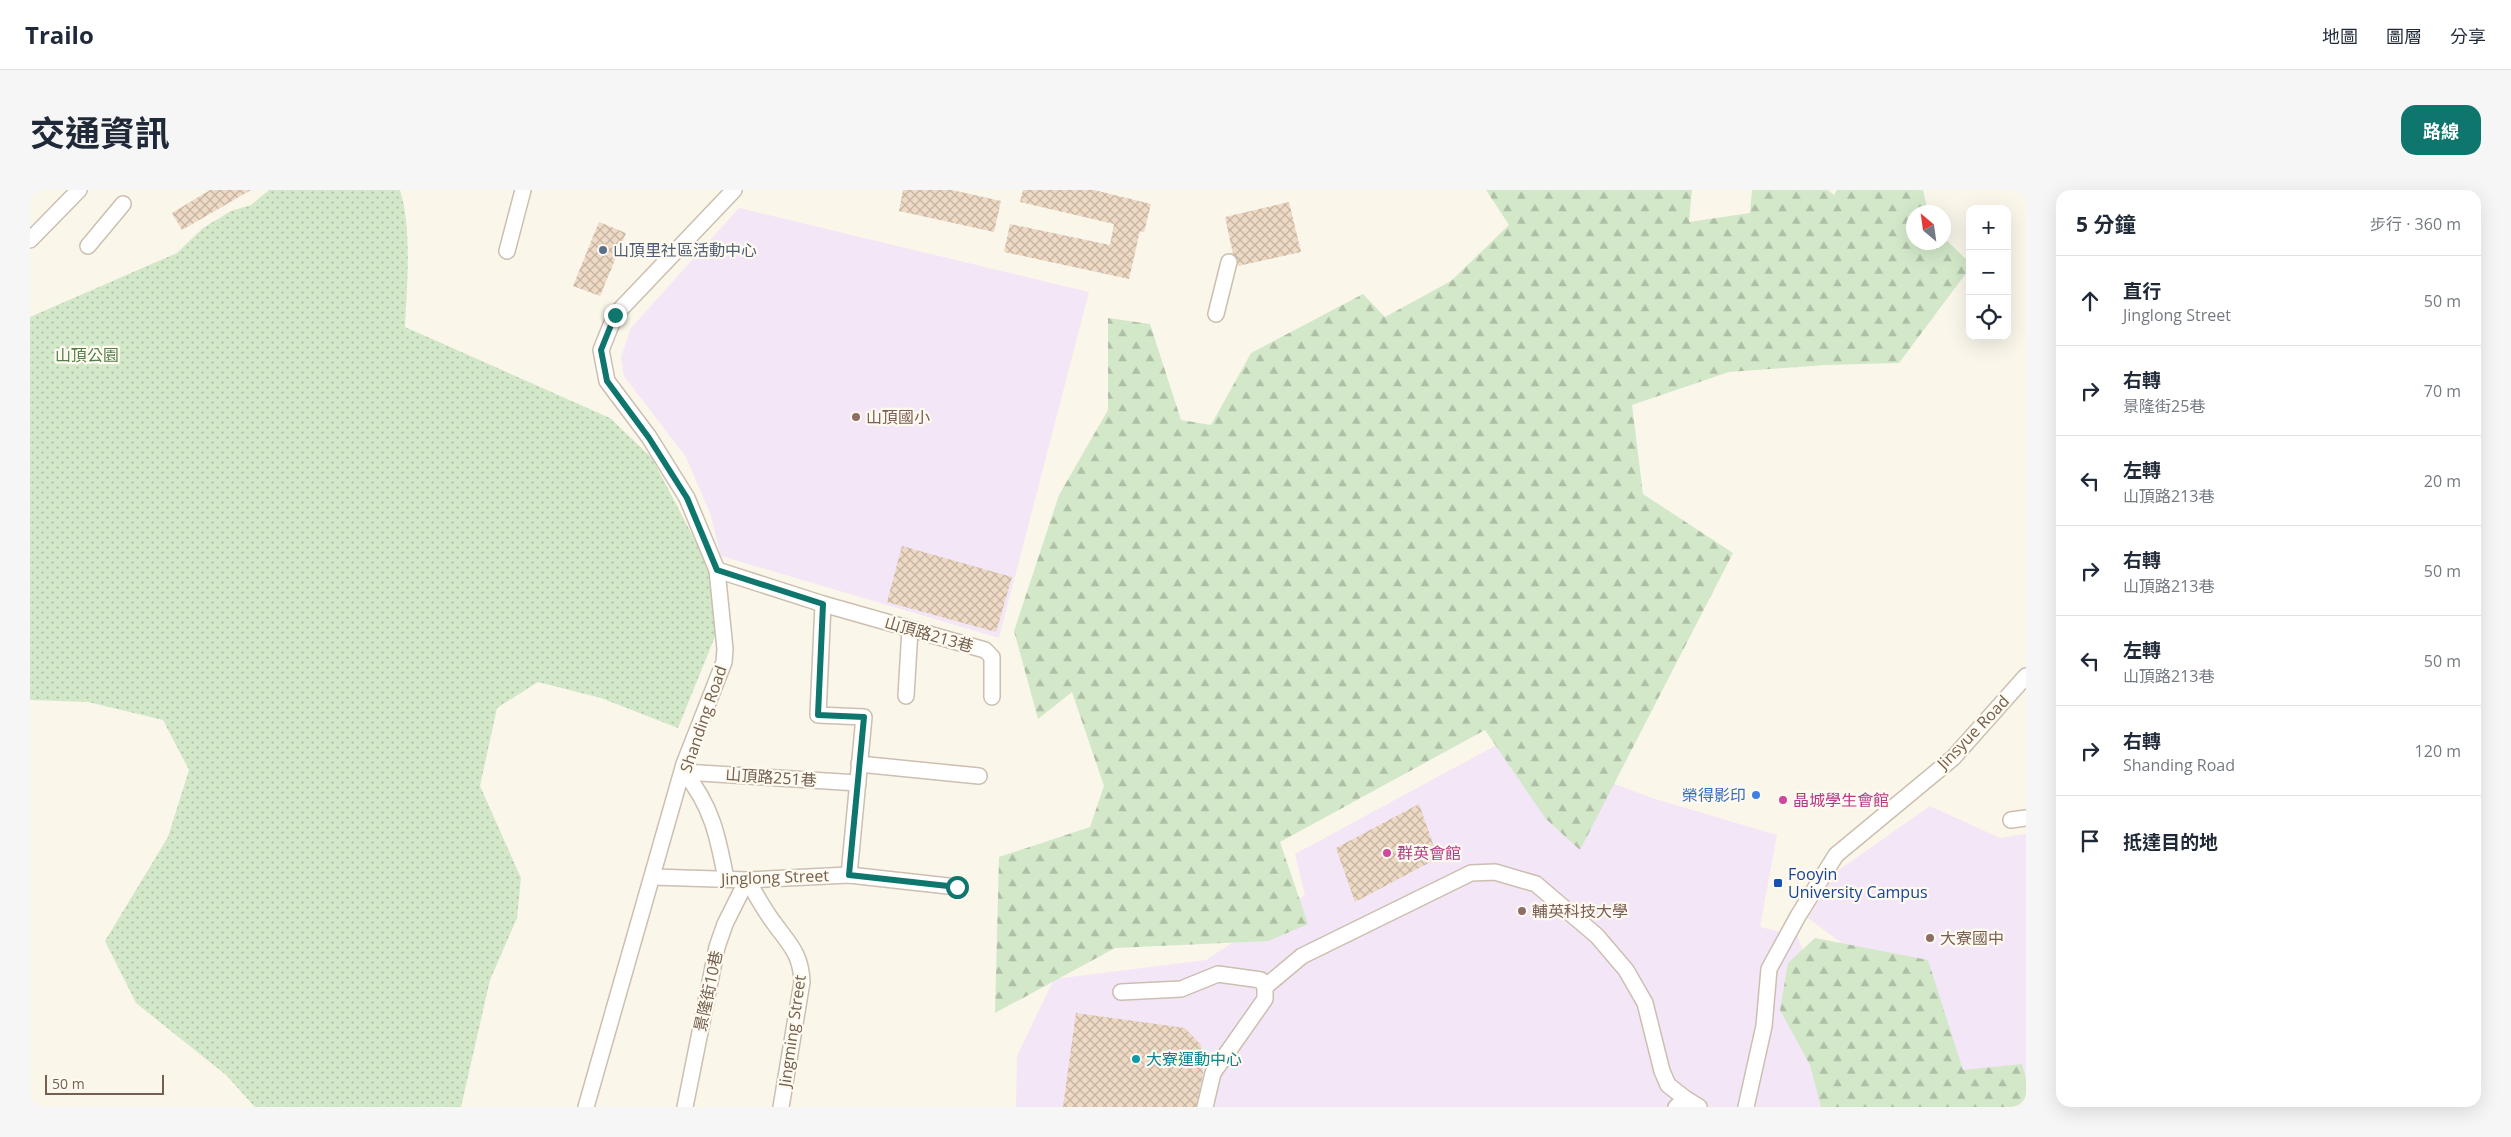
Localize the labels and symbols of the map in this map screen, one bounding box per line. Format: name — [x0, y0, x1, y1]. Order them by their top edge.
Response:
north arrow — [1906, 205, 1951, 250]
place label: 山頂里社區活動中心 — [613, 239, 757, 261]
marker: 山頂里社區活動中心 — [597, 244, 609, 256]
route end — [604, 304, 627, 327]
park label: 山頂公園 — [55, 344, 119, 366]
place label: 山頂國小 — [866, 406, 930, 428]
marker: 山頂國小 — [850, 411, 862, 423]
street label: 山頂路213巷 — [882, 611, 976, 657]
street label: Shanding Road — [674, 662, 732, 776]
street label: Jinsyue Road — [1931, 690, 2014, 775]
street label: 山頂路251巷 — [725, 763, 817, 791]
place label: 榮得影印 — [1682, 784, 1746, 806]
marker: 榮得影印 — [1750, 789, 1762, 801]
place label: 晶城學生會館 — [1793, 789, 1889, 811]
marker: 晶城學生會館 — [1777, 794, 1789, 806]
place label: 群英會館 — [1397, 842, 1461, 864]
marker: 群英會館 — [1381, 847, 1393, 859]
place label: Fooyin University Campus — [1788, 863, 1928, 903]
street label: Jinglong Street — [719, 864, 830, 890]
route start — [946, 876, 969, 899]
marker: Fooyin University Campus — [1772, 877, 1784, 889]
place label: 輔英科技大學 — [1532, 900, 1628, 922]
marker: 輔英科技大學 — [1516, 905, 1528, 917]
place label: 大寮國中 — [1940, 927, 2004, 949]
marker: 大寮國中 — [1924, 932, 1936, 944]
street label: 景隆街10巷 — [689, 948, 727, 1034]
street label: Jingming Street — [773, 973, 811, 1090]
place label: 大寮運動中心 — [1146, 1048, 1242, 1070]
marker: 大寮運動中心 — [1130, 1053, 1142, 1065]
scale bar — [45, 1072, 164, 1095]

